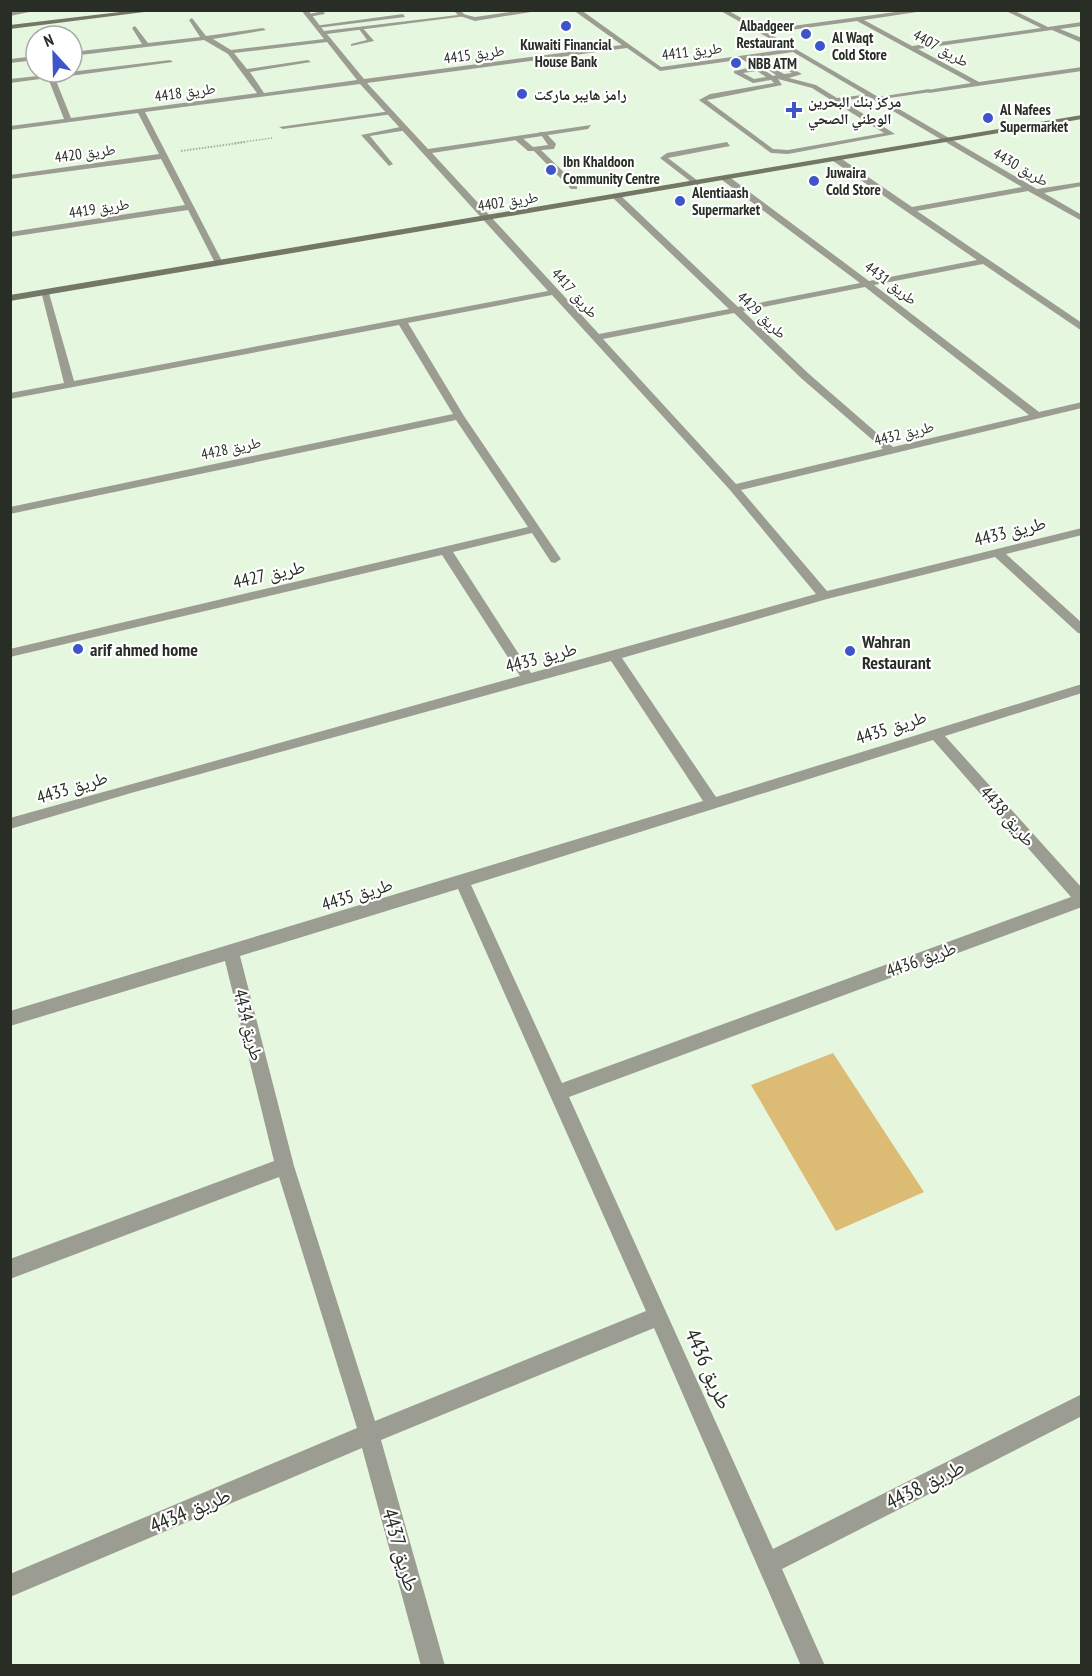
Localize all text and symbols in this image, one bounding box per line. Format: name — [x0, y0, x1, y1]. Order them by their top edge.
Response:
place label: Albadgeer Restaurant — [736, 16, 795, 52]
marker: Kuwaiti Financial House Bank — [559, 19, 573, 33]
north arrow — [24, 24, 84, 84]
street label: طريق 4407 — [909, 25, 972, 72]
marker: Albadgeer Restaurant — [799, 27, 813, 41]
place label: Al Waqt Cold Store — [831, 28, 887, 64]
text: N — [41, 29, 56, 51]
place label: Kuwaiti Financial House Bank — [520, 35, 612, 71]
street label: طريق 4411 — [661, 38, 724, 65]
marker: Al Waqt Cold Store — [813, 39, 827, 53]
street label: طريق 4415 — [443, 40, 506, 69]
place label: NBB ATM — [748, 54, 797, 73]
marker: NBB ATM — [729, 56, 743, 70]
street label: طريق 4418 — [154, 78, 217, 107]
place label: رامز هايبر ماركت — [534, 85, 627, 104]
marker: رامز هايبر ماركت — [515, 87, 529, 101]
place label: مركز بنك البحرين الوطني الصحي — [808, 92, 901, 130]
place label: Al Nafees Supermarket — [999, 100, 1069, 136]
marker: مركز بنك البحرين الوطني الصحي — [785, 101, 803, 119]
marker: Al Nafees Supermarket — [981, 111, 995, 125]
street label: طريق 4420 — [54, 139, 117, 168]
street label: طريق 4430 — [989, 144, 1052, 191]
place label: Ibn Khaldoon Community Centre — [563, 152, 660, 188]
marker: Ibn Khaldoon Community Centre — [544, 163, 558, 177]
place label: Juwaira Cold Store — [825, 163, 881, 199]
marker: Juwaira Cold Store — [807, 174, 821, 188]
place label: Alentiaash Supermarket — [691, 183, 761, 219]
street label: طريق 4402 — [476, 187, 540, 216]
street label: طريق 4419 — [67, 194, 131, 223]
marker: Alentiaash Supermarket — [673, 194, 687, 208]
street label: طريق 4431 — [860, 257, 921, 310]
street label: طريق 4417 — [547, 264, 603, 323]
street label: طريق 4429 — [733, 287, 791, 344]
street label: طريق 4432 — [872, 416, 936, 451]
street label: طريق 4428 — [199, 432, 263, 465]
street label: طريق 4433 — [972, 511, 1048, 551]
street label: طريق 4427 — [231, 555, 307, 593]
place label: Wahran Restaurant — [861, 630, 932, 674]
street label: طريق 4433 — [503, 636, 579, 678]
place label: arif ahmed home — [90, 638, 198, 661]
marker: arif ahmed home — [71, 642, 85, 656]
marker: Wahran Restaurant — [843, 644, 857, 658]
street label: طريق 4435 — [853, 705, 929, 749]
street label: طريق 4433 — [34, 765, 110, 809]
street label: طريق 4438 — [975, 781, 1041, 851]
street label: طريق 4435 — [319, 872, 395, 916]
street label: طريق 4436 — [883, 936, 959, 982]
street label: طريق 4434 — [229, 987, 269, 1063]
street label: طريق 4436 — [679, 1325, 739, 1413]
street label: طريق 4438 — [881, 1453, 969, 1515]
street label: طريق 4434 — [145, 1481, 235, 1539]
street label: طريق 4437 — [376, 1505, 426, 1595]

